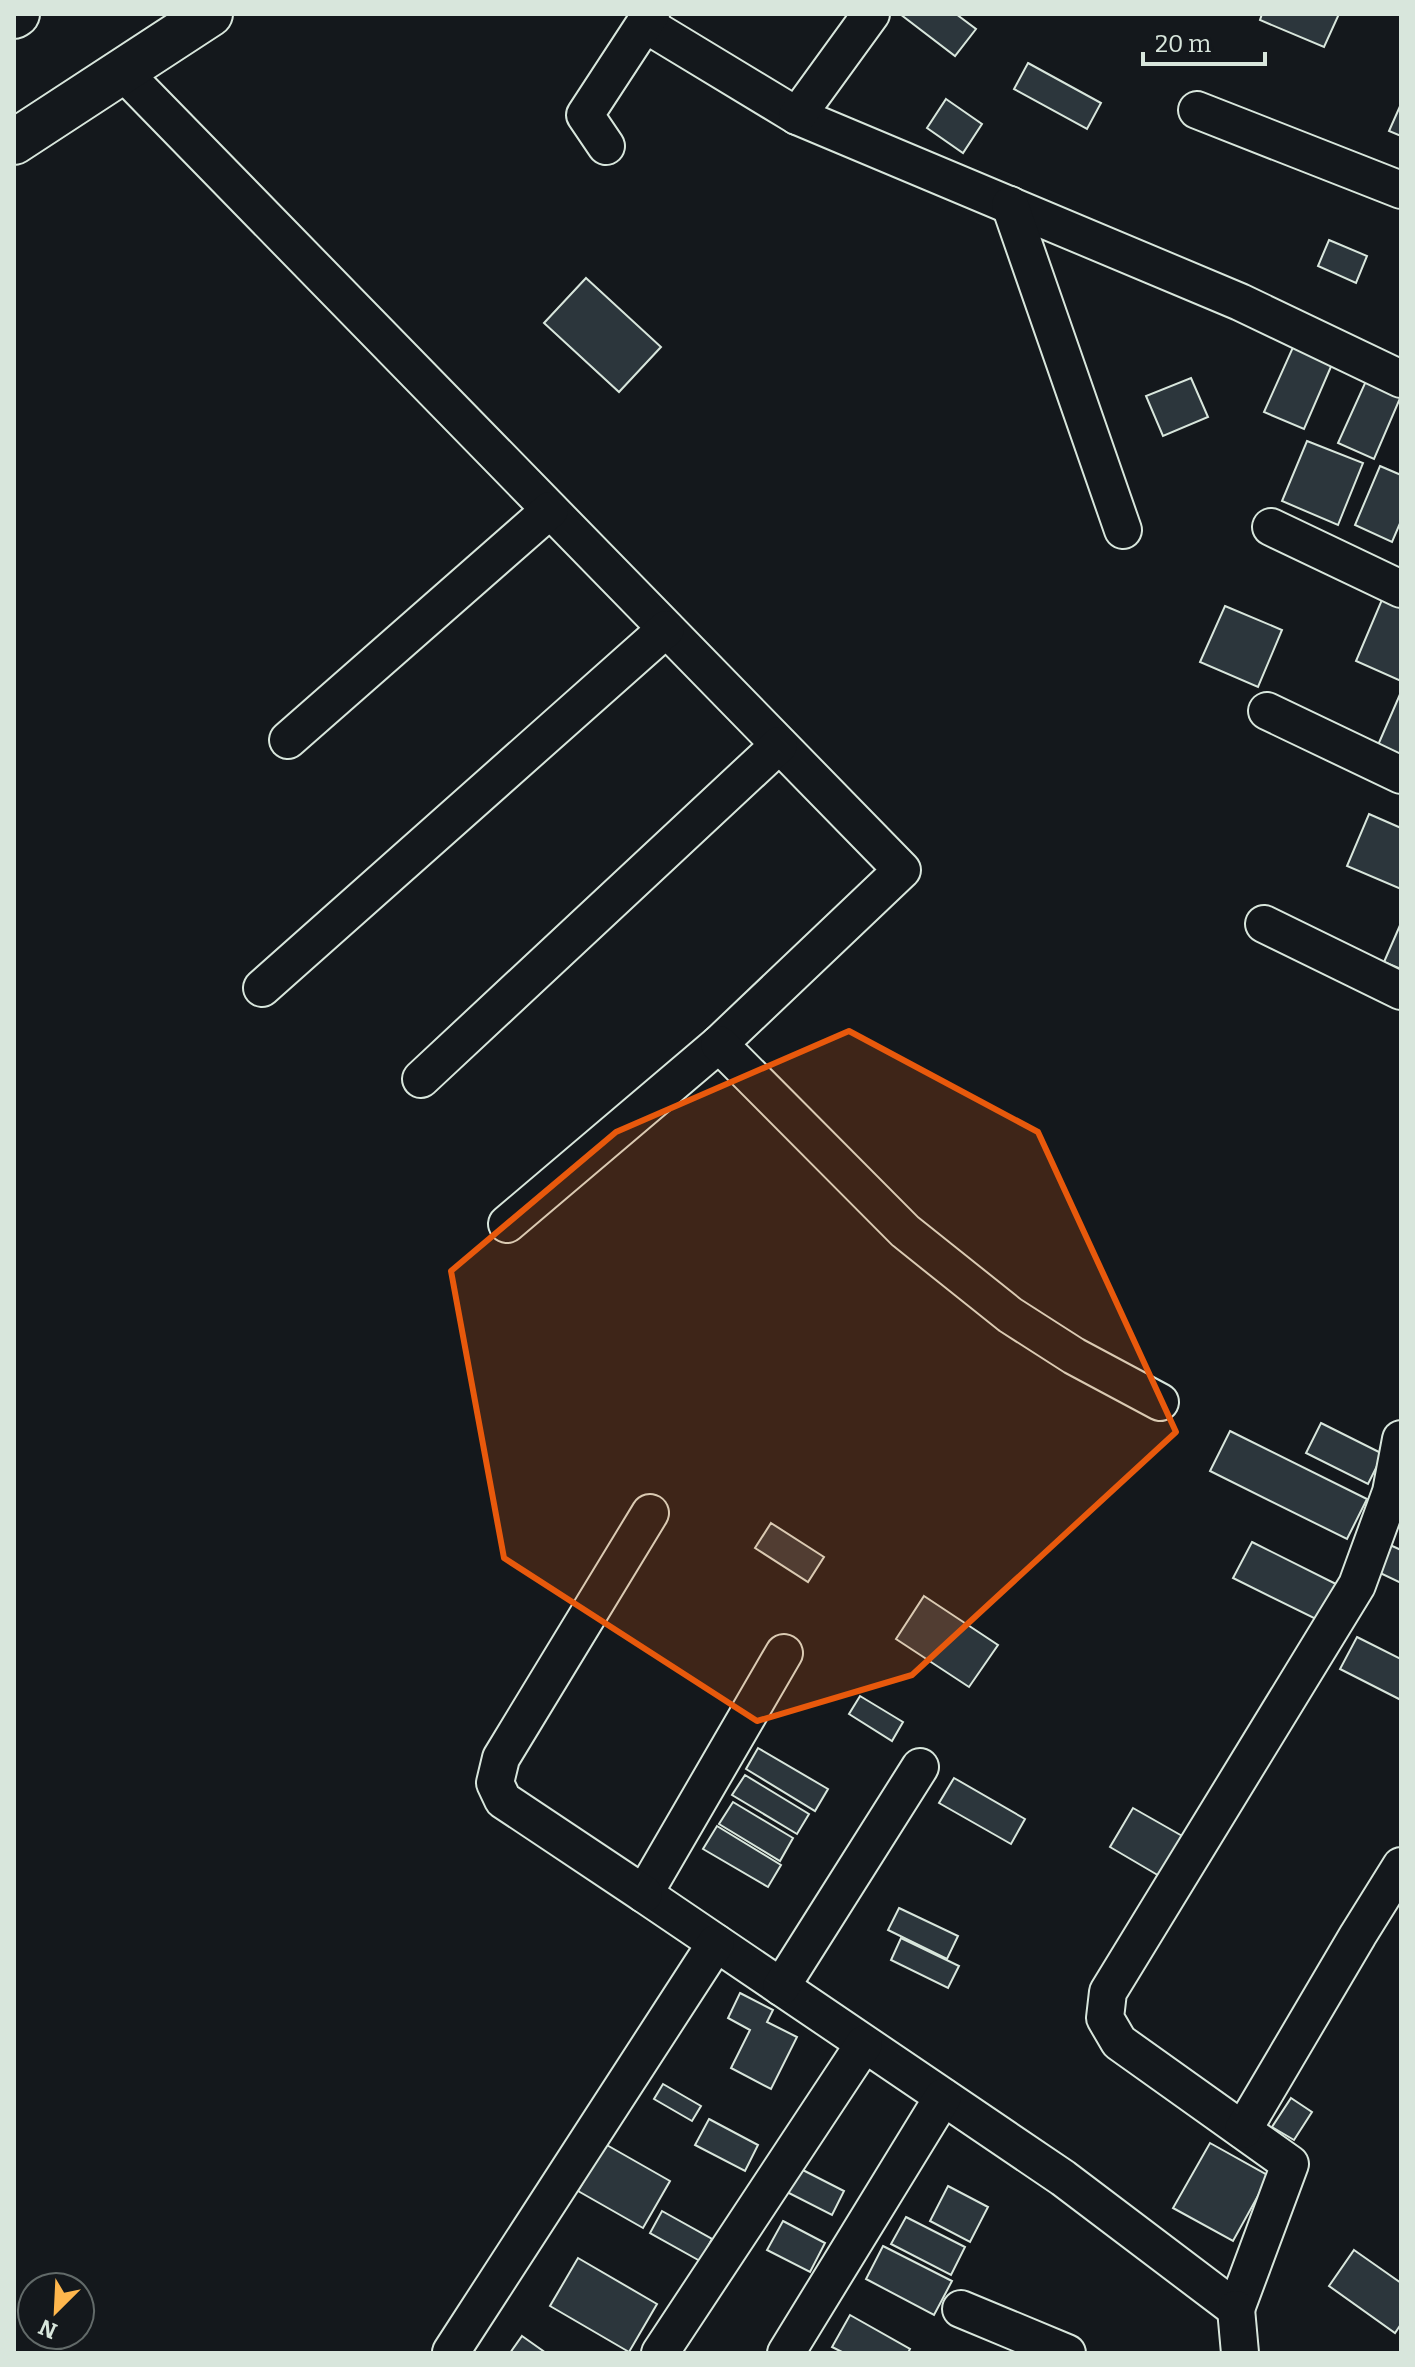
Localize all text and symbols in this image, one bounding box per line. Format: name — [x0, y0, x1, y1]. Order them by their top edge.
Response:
scale bar — [1143, 16, 1265, 66]
text: 20 m — [1155, 30, 1211, 58]
north arrow — [16, 2271, 96, 2351]
text: N — [35, 2313, 61, 2345]

